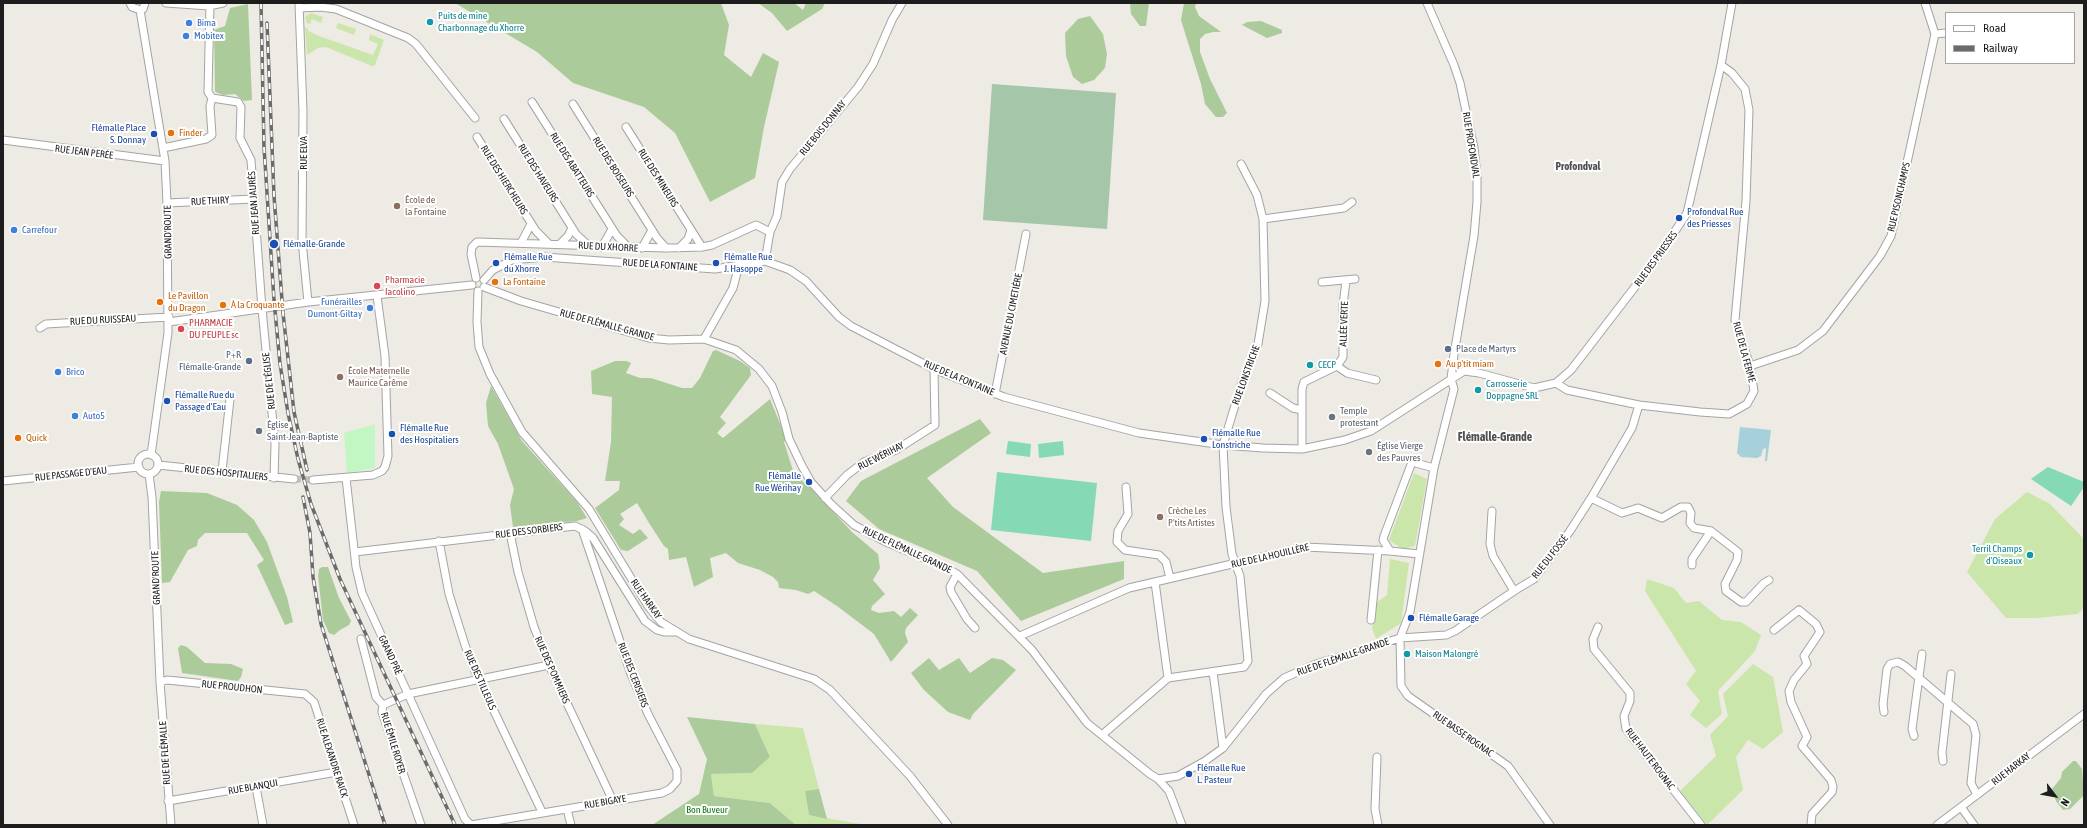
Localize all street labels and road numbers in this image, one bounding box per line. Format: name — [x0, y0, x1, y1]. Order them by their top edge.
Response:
street label: RUE BOIS DONNAY — [797, 98, 849, 158]
street label: RUE PROFONDVAL — [1460, 111, 1482, 179]
street label: RUE DES ABATTEURS — [547, 130, 597, 200]
street label: RUE DES BOISEURS — [590, 135, 636, 199]
street label: RUE ELVA — [298, 136, 310, 170]
street label: RUE JEAN PERÉE — [54, 142, 114, 162]
street label: RUE DES HAVEURS — [515, 142, 561, 204]
street label: RUE DES HIERCHEURS — [478, 143, 530, 217]
street label: RUE DES MINEURS — [635, 147, 681, 209]
street label: RUE PISONCHAMPS — [1885, 161, 1913, 233]
street label: RUE JEAN JAURÈS — [246, 171, 262, 235]
street label: RUE THIRY — [190, 194, 230, 208]
street label: GRAND'ROUTE — [162, 205, 174, 259]
street label: RUE DES PRIESSES — [1632, 229, 1680, 289]
street label: RUE DU XHORRE — [578, 239, 638, 255]
street label: RUE DE LA FONTAINE — [622, 256, 698, 274]
street label: AVENUE DU CIMETIÈRE — [997, 272, 1025, 356]
street label: ALLÉE VERTE — [1337, 301, 1351, 347]
street label: RUE DE FLÉMALLE-GRANDE — [559, 307, 655, 343]
street label: RUE DU RUISSEAU — [70, 312, 136, 328]
street label: RUE DE LA FERME — [1730, 320, 1758, 384]
street label: RUE LONSTRICHE — [1230, 344, 1262, 406]
street label: RUE DE L'ÉGLISE — [260, 352, 278, 410]
street label: RUE DE LA FONTAINE — [922, 358, 996, 398]
street label: RUE WÉRIHAY — [856, 439, 906, 473]
street label: RUE DES HOSPITALIERS — [184, 463, 268, 483]
street label: RUE PASSAGE D'EAU — [34, 464, 108, 484]
street label: RUE DES SORBIERS — [495, 521, 563, 541]
street label: RUE DE FLÉMALLE-GRANDE — [861, 524, 953, 576]
street label: RUE DU FOSSÉ — [1529, 533, 1571, 581]
street label: RUE DE LA HOUILLÈRE — [1230, 541, 1310, 571]
street label: GRAND'ROUTE — [149, 551, 163, 605]
street label: RUE HARKAY — [628, 577, 664, 621]
street label: GRAND PRÉ — [376, 633, 404, 677]
street label: RUE DES POMMIERS — [532, 635, 572, 705]
street label: RUE DE FLÉMALLE-GRANDE — [1295, 636, 1391, 678]
street label: RUE DES CERISIERS — [615, 641, 651, 709]
street label: RUE DES TILLEULS — [461, 648, 499, 712]
street label: RUE PROUDHON — [201, 678, 263, 696]
street label: RUE BASSE ROGNAC — [1430, 709, 1496, 759]
street label: RUE ÉMILE ROYER — [378, 711, 408, 775]
street label: RUE ALEXANDRE RAICK — [313, 717, 351, 799]
street label: RUE DE FLÉMALLE — [157, 721, 173, 785]
street label: RUE HAUTE ROGNAC — [1623, 726, 1677, 792]
street label: RUE HARKAY — [1989, 750, 2033, 788]
street label: RUE BLANQUI — [227, 777, 279, 797]
street label: RUE BIGAYE — [583, 792, 627, 812]

